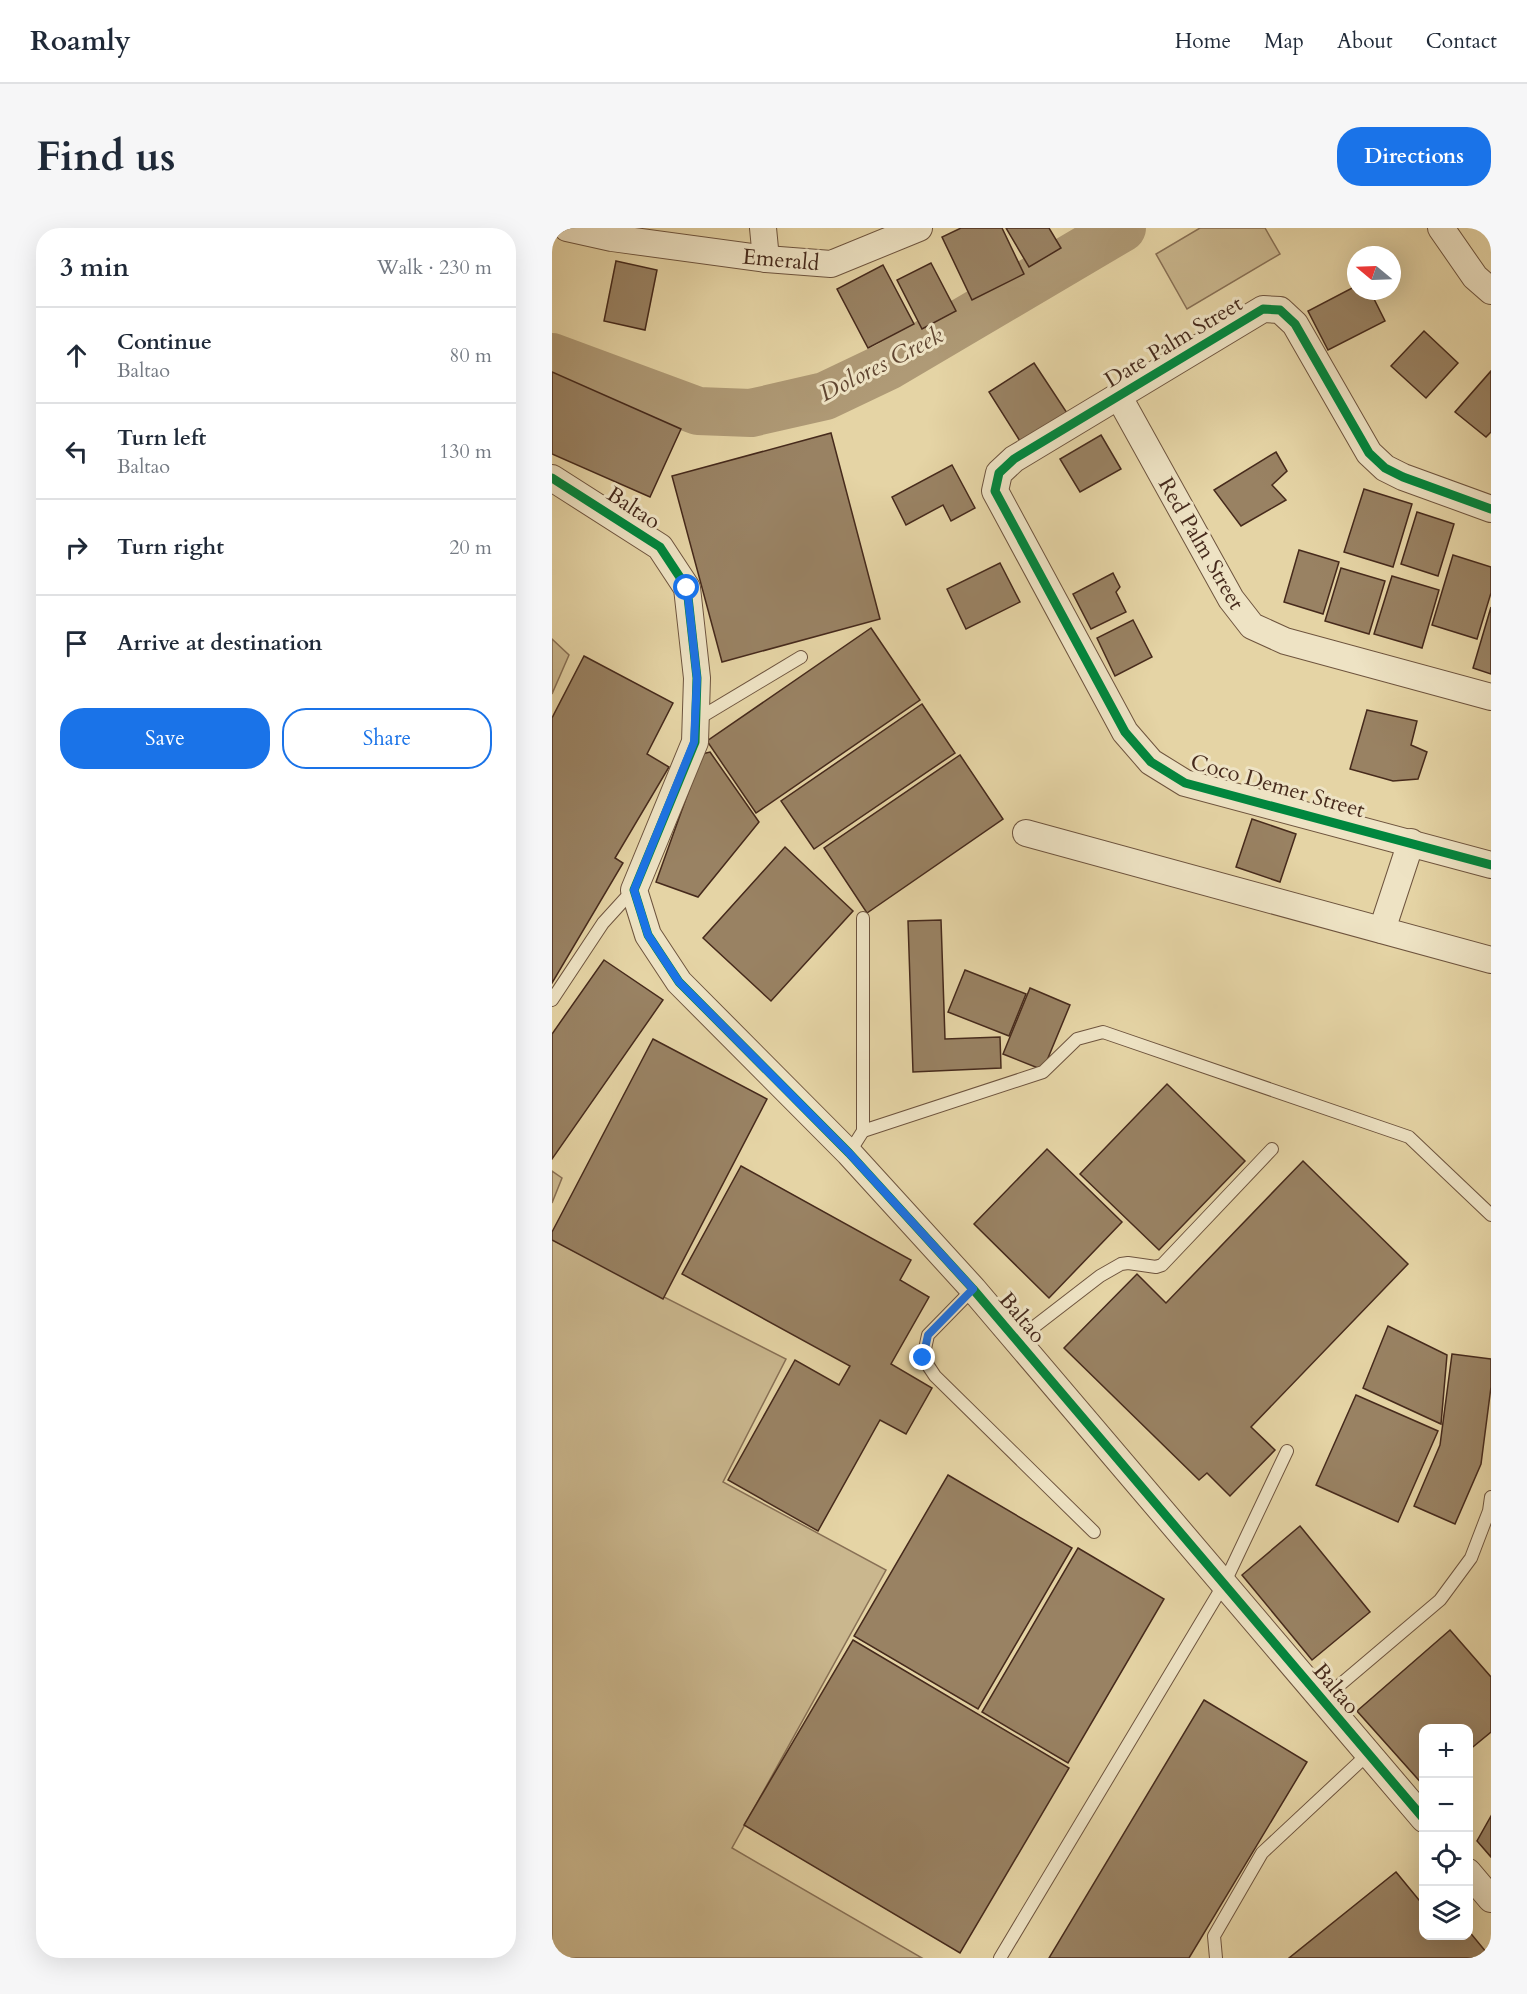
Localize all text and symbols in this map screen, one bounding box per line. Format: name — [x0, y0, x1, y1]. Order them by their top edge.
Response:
text: Roamly — [30, 22, 131, 60]
text: Home — [1175, 27, 1231, 56]
text: Map — [1264, 27, 1304, 56]
text: About — [1337, 27, 1393, 56]
text: Contact — [1426, 27, 1497, 56]
button: Directions — [1337, 127, 1491, 186]
text: Find us — [36, 128, 176, 185]
street label: Emerald — [741, 242, 821, 278]
north arrow — [1347, 246, 1401, 300]
text: 3 min — [60, 250, 129, 285]
text: Walk · 230 m — [377, 254, 492, 281]
street label: Date Palm Street — [1099, 289, 1248, 395]
water label: Dolores Creek — [814, 319, 949, 410]
text: Continue — [117, 327, 212, 357]
icon: ahead — [60, 339, 93, 372]
text: 80 m — [449, 342, 492, 369]
text: Baltao — [117, 357, 170, 384]
text: Turn left — [117, 423, 206, 453]
icon: left — [60, 435, 93, 468]
text: 130 m — [439, 438, 492, 465]
text: Baltao — [117, 453, 170, 480]
street label: Red Palm Street — [1151, 472, 1251, 615]
street label: Baltao — [601, 479, 666, 536]
icon: right — [60, 531, 93, 564]
text: Turn right — [117, 532, 224, 562]
text: 20 m — [449, 534, 492, 561]
route start — [673, 574, 699, 600]
icon: arrive — [60, 627, 93, 660]
text: Arrive at destination — [117, 628, 322, 658]
button: Save — [60, 708, 270, 769]
button: Share — [282, 708, 492, 769]
street label: Coco Demer Street — [1187, 747, 1368, 825]
street label: Baltao — [992, 1286, 1053, 1350]
route end — [909, 1344, 935, 1370]
street label: Baltao — [1306, 1657, 1367, 1721]
map controls — [1419, 1724, 1473, 1940]
button: + — [1419, 1724, 1473, 1778]
button: − — [1419, 1778, 1473, 1832]
button: locate — [1419, 1832, 1473, 1886]
button: layers — [1419, 1886, 1473, 1940]

